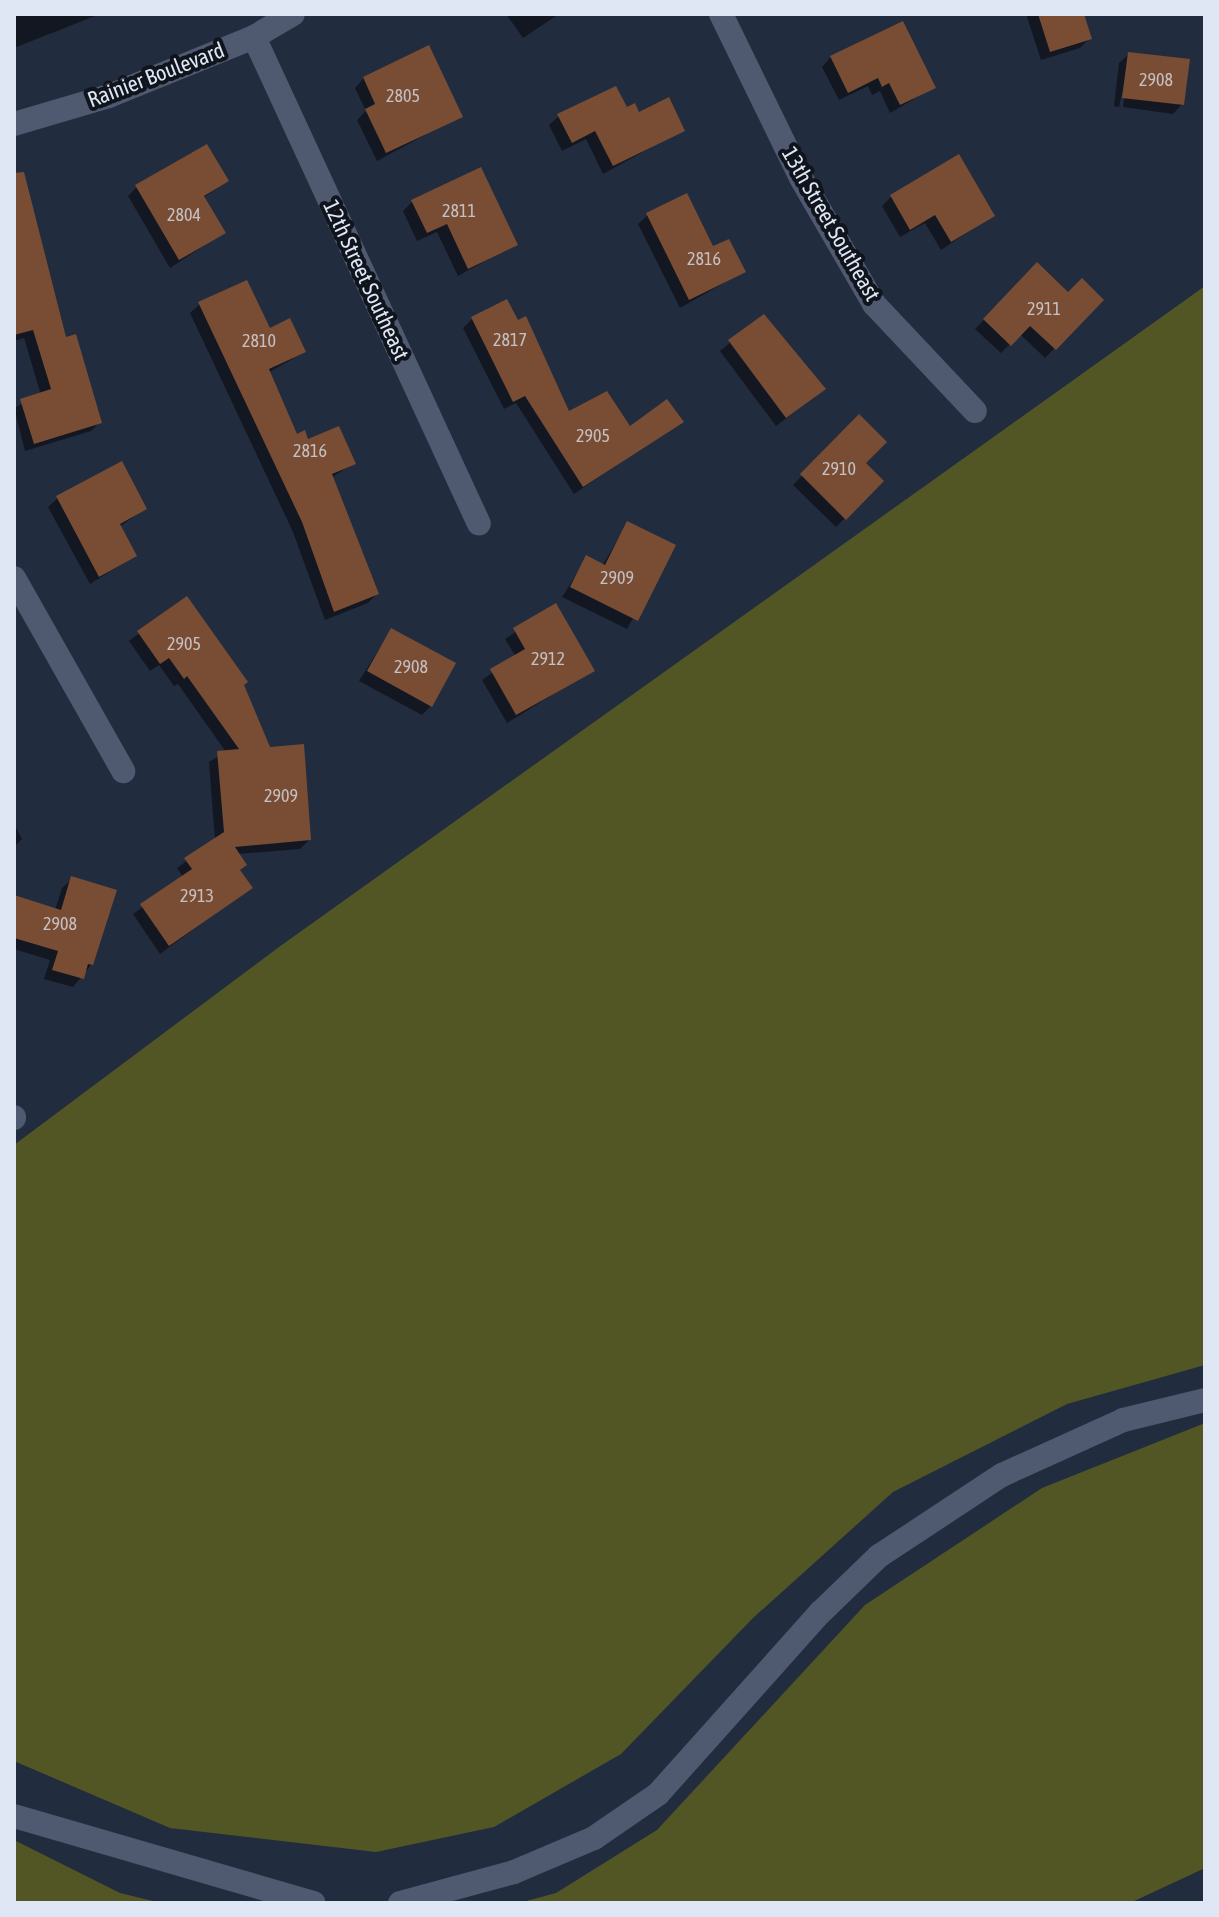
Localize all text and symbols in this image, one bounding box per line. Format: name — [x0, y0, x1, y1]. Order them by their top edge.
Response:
street label: Rainier Boulevard — [84, 37, 228, 113]
house number: 2908 — [1139, 69, 1173, 91]
house number: 2805 — [386, 85, 420, 107]
street label: 13th Street Southeast — [776, 142, 886, 306]
street label: 12th Street Southeast — [317, 196, 415, 364]
house number: 2811 — [442, 200, 476, 222]
house number: 2804 — [167, 204, 201, 226]
house number: 2816 — [687, 248, 721, 270]
house number: 2911 — [1027, 298, 1061, 320]
house number: 2817 — [493, 329, 527, 351]
house number: 2810 — [242, 330, 276, 352]
house number: 2905 — [576, 425, 610, 447]
house number: 2816 — [293, 440, 327, 462]
house number: 2910 — [822, 458, 856, 480]
house number: 2909 — [600, 567, 634, 589]
house number: 2905 — [167, 633, 201, 655]
house number: 2912 — [531, 648, 565, 670]
house number: 2908 — [394, 656, 428, 678]
house number: 2909 — [264, 785, 298, 807]
house number: 2913 — [180, 885, 214, 907]
house number: 2908 — [43, 913, 77, 935]

